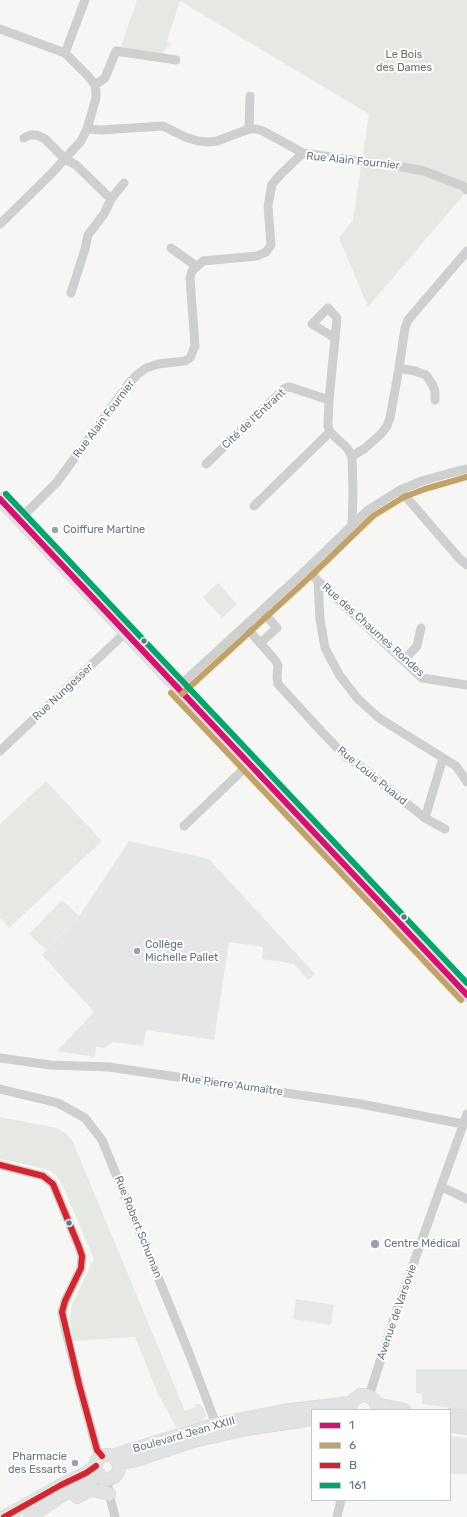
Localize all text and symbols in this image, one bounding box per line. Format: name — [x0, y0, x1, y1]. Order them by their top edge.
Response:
park label: Le Bois des Dames — [376, 48, 432, 74]
street label: Rue Alain Fournier — [306, 150, 400, 172]
street label: Rue Alain Fournier — [70, 378, 138, 460]
street label: Cité de l'Entrant — [219, 386, 289, 452]
place label: Coiffure Martine — [63, 523, 145, 537]
marker: Coiffure Martine — [50, 525, 60, 535]
street label: Rue des Chaumes Rondes — [319, 581, 427, 679]
unlabelled marker — [139, 636, 149, 646]
street label: Rue Nungesser — [30, 661, 96, 723]
street label: Rue Louis Puaud — [335, 744, 409, 808]
unlabelled marker — [399, 912, 409, 922]
place label: Collège Michelle Pallet — [145, 938, 218, 964]
marker: Collège Michelle Pallet — [132, 946, 142, 956]
street label: Rue Pierre Aumaître — [180, 1071, 284, 1099]
street label: Rue Robert Schuman — [112, 1174, 164, 1280]
unlabelled marker — [64, 1218, 74, 1228]
place label: Centre Médical — [384, 1237, 460, 1251]
marker: Centre Médical — [369, 1238, 381, 1250]
street label: Avenue de Varsovie — [374, 1263, 420, 1361]
legend — [311, 1409, 451, 1501]
street label: Boulevard Jean XXIII — [131, 1414, 237, 1456]
text: 1 — [349, 1418, 354, 1432]
text: 6 — [349, 1438, 356, 1452]
place label: Pharmacie des Essarts — [8, 1450, 67, 1476]
marker: Pharmacie des Essarts — [70, 1458, 80, 1468]
text: B — [349, 1458, 357, 1472]
text: 161 — [349, 1478, 366, 1492]

